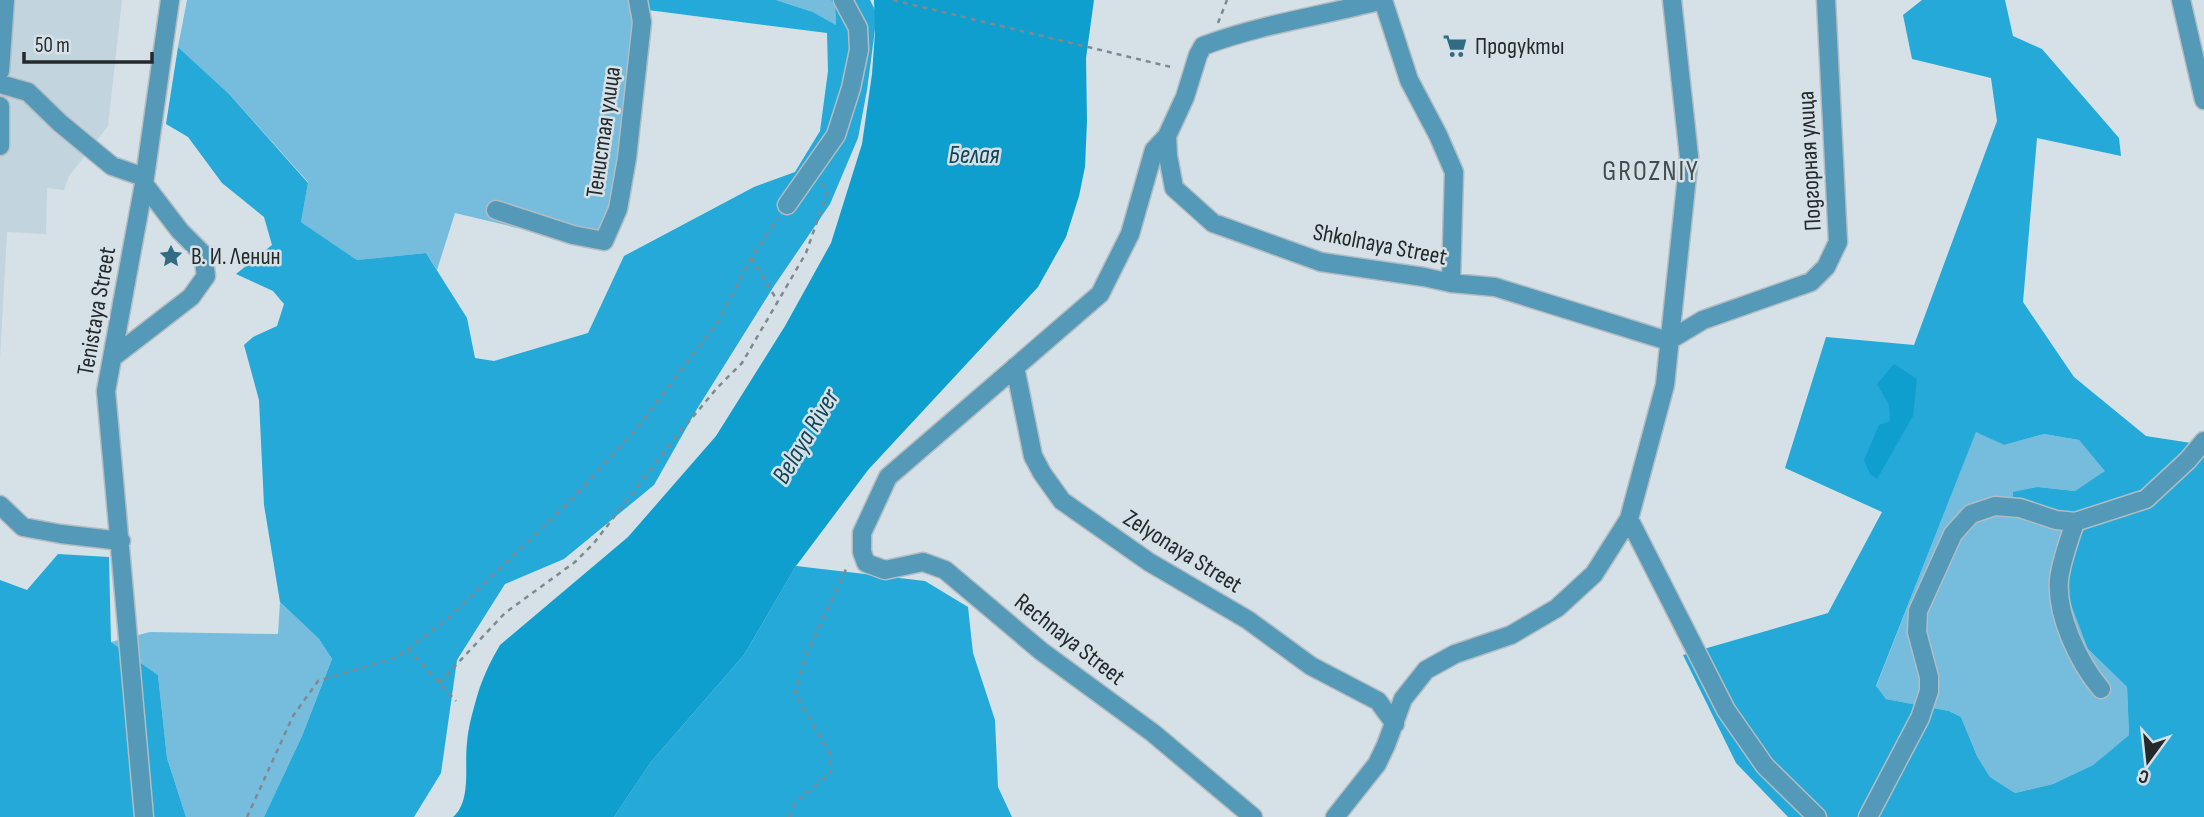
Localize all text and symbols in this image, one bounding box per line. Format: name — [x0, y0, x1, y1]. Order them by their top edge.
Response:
scale bar — [24, 21, 152, 65]
supermarket icon: Продукты — [1441, 32, 1469, 60]
place label: Продукты — [1475, 32, 1564, 61]
text: 50 m — [35, 33, 70, 58]
street label: Тенистая улица — [580, 65, 627, 199]
street label: Подгорная улица — [1791, 90, 1828, 232]
water label: Белая — [949, 140, 1000, 171]
district label: GROZNIY — [1602, 155, 1700, 188]
street label: Shkolnaya Street — [1311, 217, 1449, 272]
place icon: В. И. Ленин — [157, 242, 185, 270]
place label: В. И. Ленин — [191, 242, 280, 271]
street label: Tenistaya Street — [71, 245, 122, 378]
water label: Belaya River — [766, 383, 847, 490]
street label: Zelyonaya Street — [1118, 503, 1247, 599]
street label: Rechnaya Street — [1009, 587, 1131, 692]
north arrow — [2113, 726, 2183, 796]
text: С — [2136, 764, 2152, 788]

